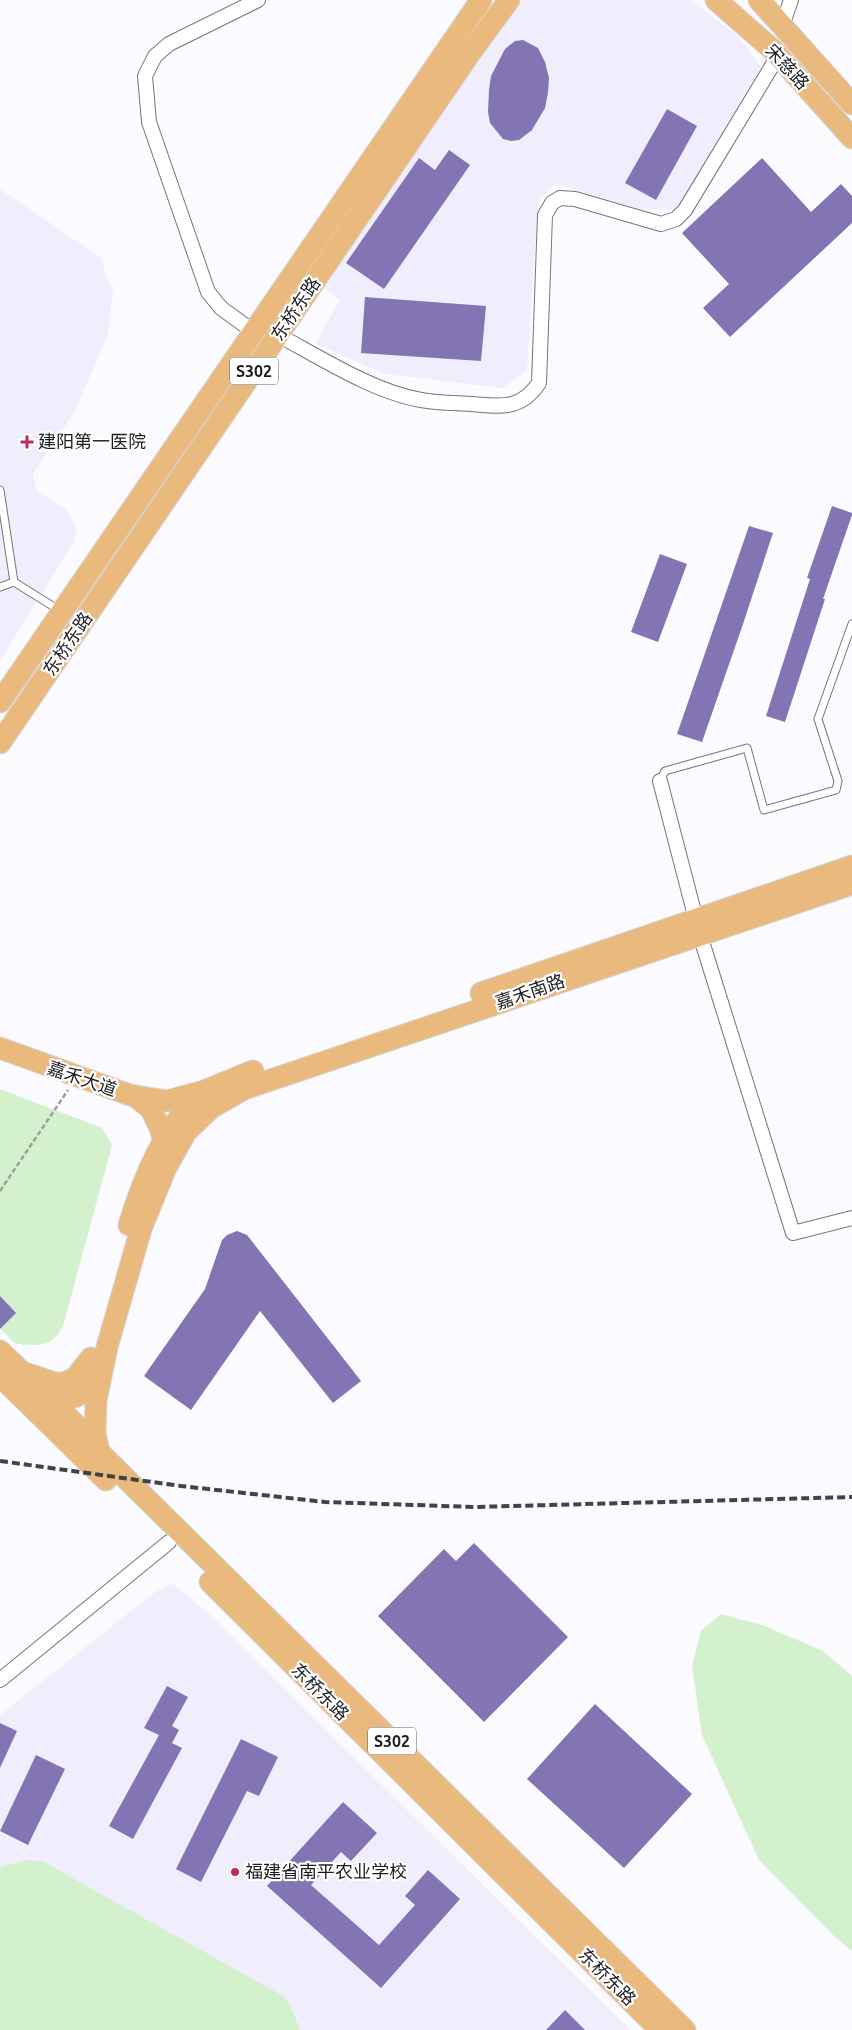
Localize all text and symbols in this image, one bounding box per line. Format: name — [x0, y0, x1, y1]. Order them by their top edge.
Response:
street label: 宋慈路 — [762, 40, 813, 93]
street label: 东桥东路 — [267, 273, 324, 344]
road number: S302 — [230, 358, 278, 384]
place label: 建阳第一医院 — [38, 431, 146, 451]
marker: 建阳第一医院 — [20, 435, 34, 449]
street label: 东桥东路 — [39, 608, 96, 679]
street label: 嘉禾南路 — [492, 970, 567, 1012]
street label: 嘉禾大道 — [45, 1057, 120, 1099]
street label: 东桥东路 — [288, 1659, 353, 1724]
road number: S302 — [368, 1728, 416, 1754]
place label: 福建省南平农业学校 — [245, 1861, 407, 1881]
marker: 福建省南平农业学校 — [229, 1866, 241, 1878]
street label: 东桥东路 — [575, 1944, 640, 2009]

